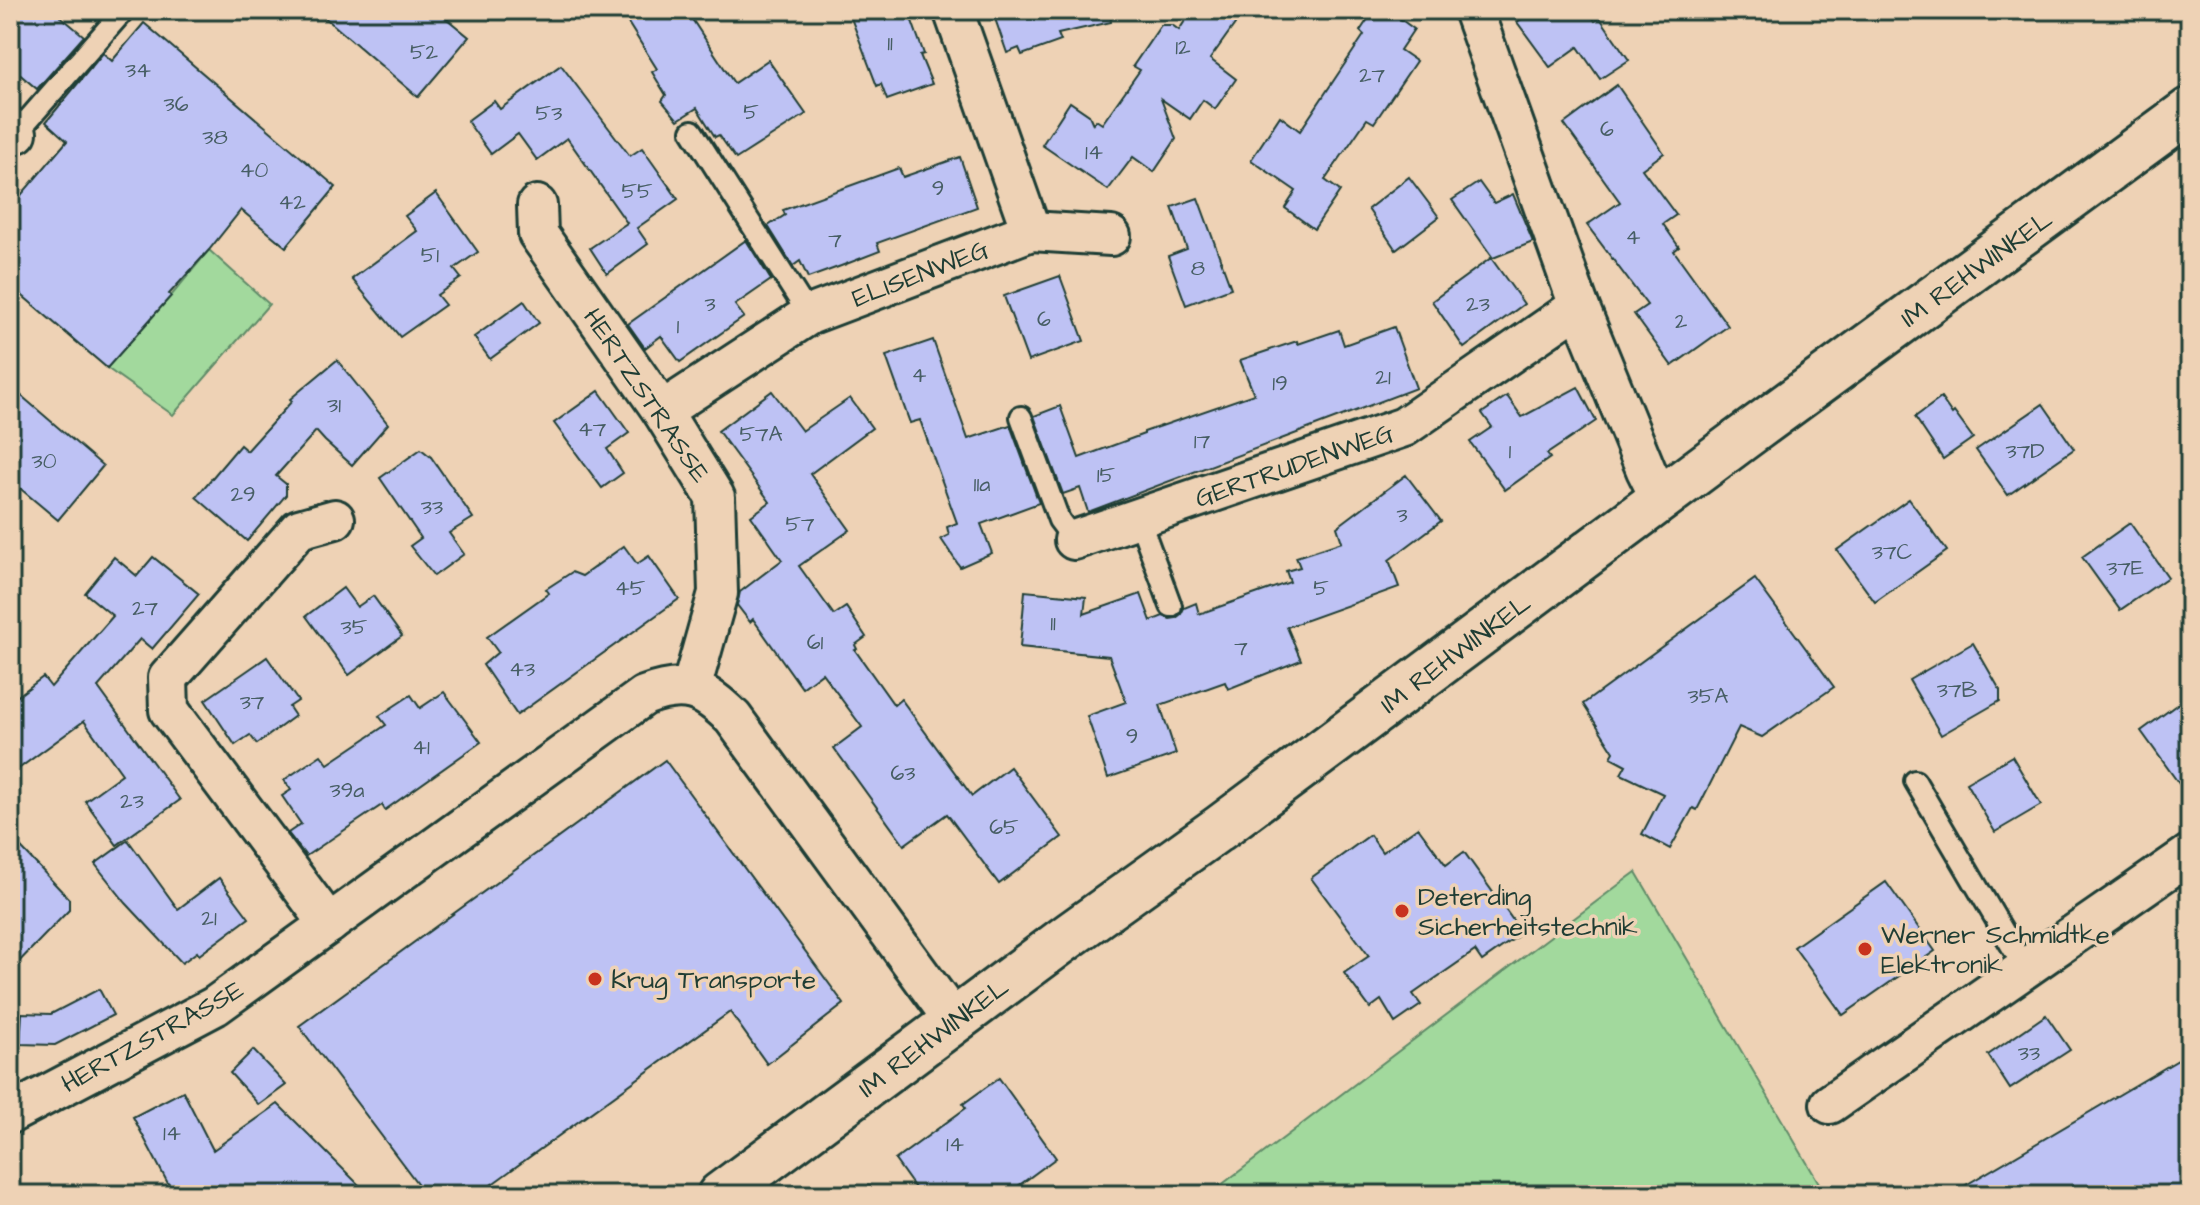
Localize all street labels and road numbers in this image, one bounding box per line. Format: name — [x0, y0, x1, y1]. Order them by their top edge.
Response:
street label: IM REHWINKEL — [1893, 202, 2060, 336]
street label: ELISENWEG — [847, 231, 994, 316]
street label: HERTZSTRASSE — [574, 301, 718, 490]
street label: GERTRUDENWEG — [1190, 415, 1398, 517]
street label: IM REHWINKEL — [1373, 585, 1538, 722]
street label: IM REHWINKEL — [851, 969, 1016, 1106]
street label: HERTZSTRASSE — [55, 972, 250, 1102]

